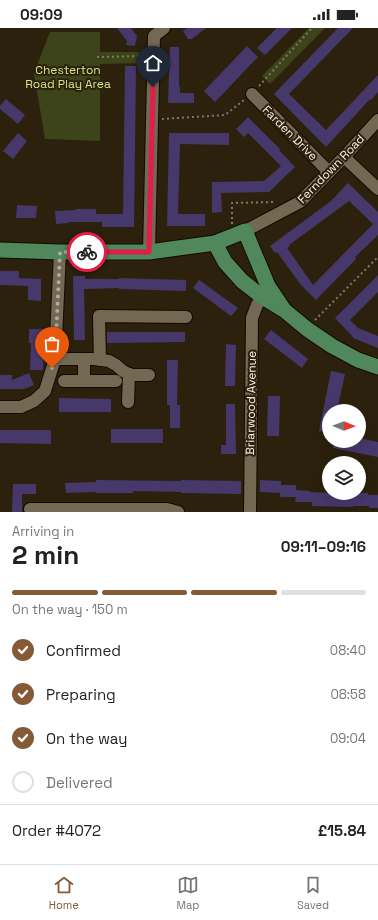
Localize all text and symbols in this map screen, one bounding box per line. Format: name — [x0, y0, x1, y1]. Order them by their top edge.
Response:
text: 09:09 — [20, 5, 62, 24]
pin — [136, 46, 170, 87]
icon: home — [142, 52, 164, 74]
park label: Chesterton Road Play Area — [25, 62, 111, 92]
street label: Farden Drive — [259, 102, 321, 164]
street label: Ferndown Road — [294, 131, 368, 207]
courier — [67, 232, 107, 272]
icon: bike — [76, 241, 98, 263]
pin — [35, 327, 69, 368]
icon: bag — [41, 333, 63, 355]
street label: Briarwood Avenue — [242, 351, 260, 455]
north arrow — [322, 404, 366, 448]
map controls — [322, 404, 366, 500]
button: layers — [322, 456, 366, 500]
text: Arriving in — [12, 523, 74, 540]
text: 09:11–09:16 — [281, 537, 366, 556]
text: 2 min — [12, 538, 79, 572]
text: On the way · 150 m — [12, 601, 128, 618]
icon: check — [12, 639, 34, 661]
text: Confirmed — [46, 641, 121, 660]
text: 08:40 — [330, 642, 366, 659]
icon: check — [12, 683, 34, 705]
text: Preparing — [46, 685, 116, 704]
text: 08:58 — [330, 686, 366, 703]
icon: check — [12, 727, 34, 749]
text: On the way — [46, 729, 127, 748]
text: 09:04 — [330, 730, 366, 747]
text: Delivered — [46, 773, 113, 792]
text: Order #4072 — [12, 821, 101, 840]
text: £15.84 — [318, 821, 366, 840]
tab: Home — [49, 874, 79, 912]
tab: Map — [176, 874, 199, 912]
tab: Saved — [297, 874, 329, 912]

